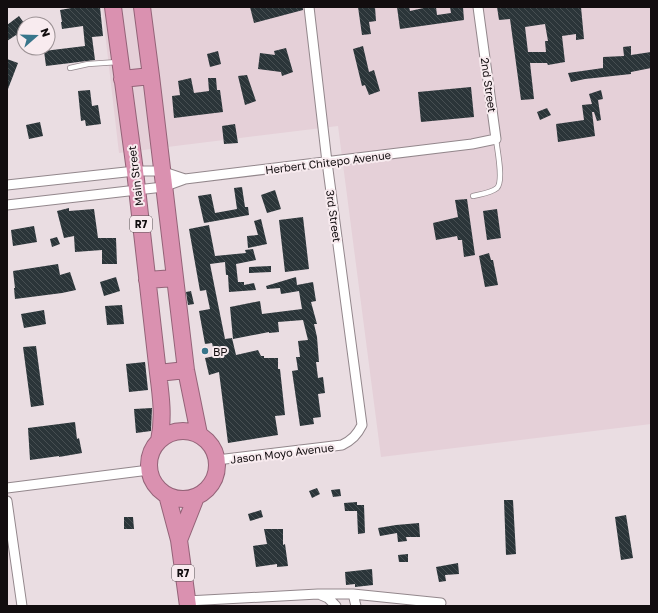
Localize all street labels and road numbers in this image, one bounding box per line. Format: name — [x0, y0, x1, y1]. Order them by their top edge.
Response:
street label: 2nd Street — [479, 57, 499, 113]
street label: Main Street — [125, 145, 145, 207]
street label: Herbert Chitepo Avenue — [264, 148, 392, 176]
street label: 3rd Street — [324, 189, 344, 243]
road number: R7 — [130, 216, 152, 232]
street label: Jason Moyo Avenue — [229, 440, 335, 466]
road number: R7 — [172, 565, 194, 581]

